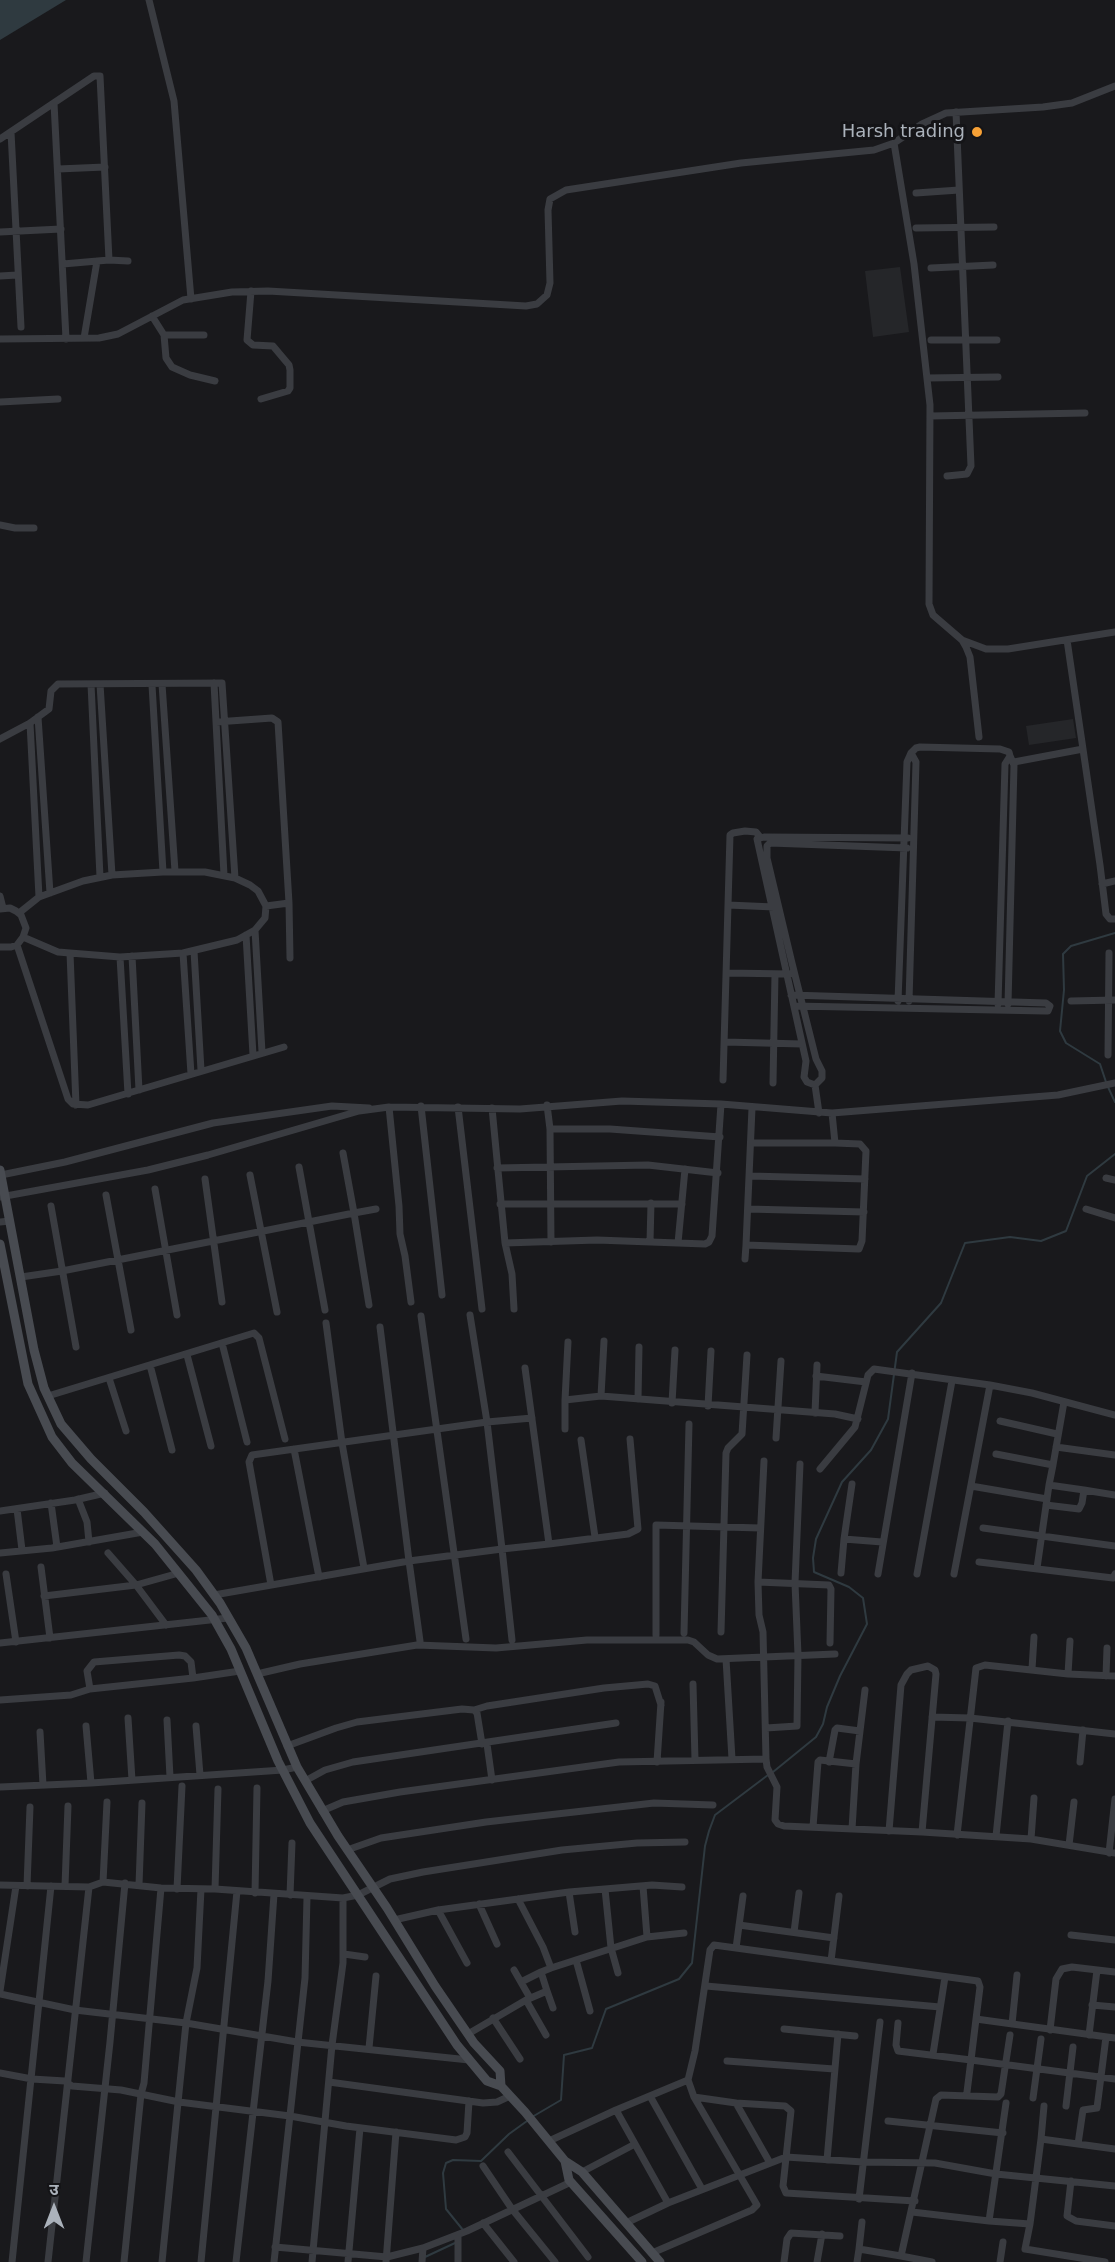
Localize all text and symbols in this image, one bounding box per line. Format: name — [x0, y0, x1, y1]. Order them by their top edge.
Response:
place label: Harsh trading — [842, 121, 965, 143]
marker: Harsh trading — [970, 125, 984, 139]
north arrow — [24, 2178, 84, 2238]
text: उ — [49, 2180, 59, 2199]

